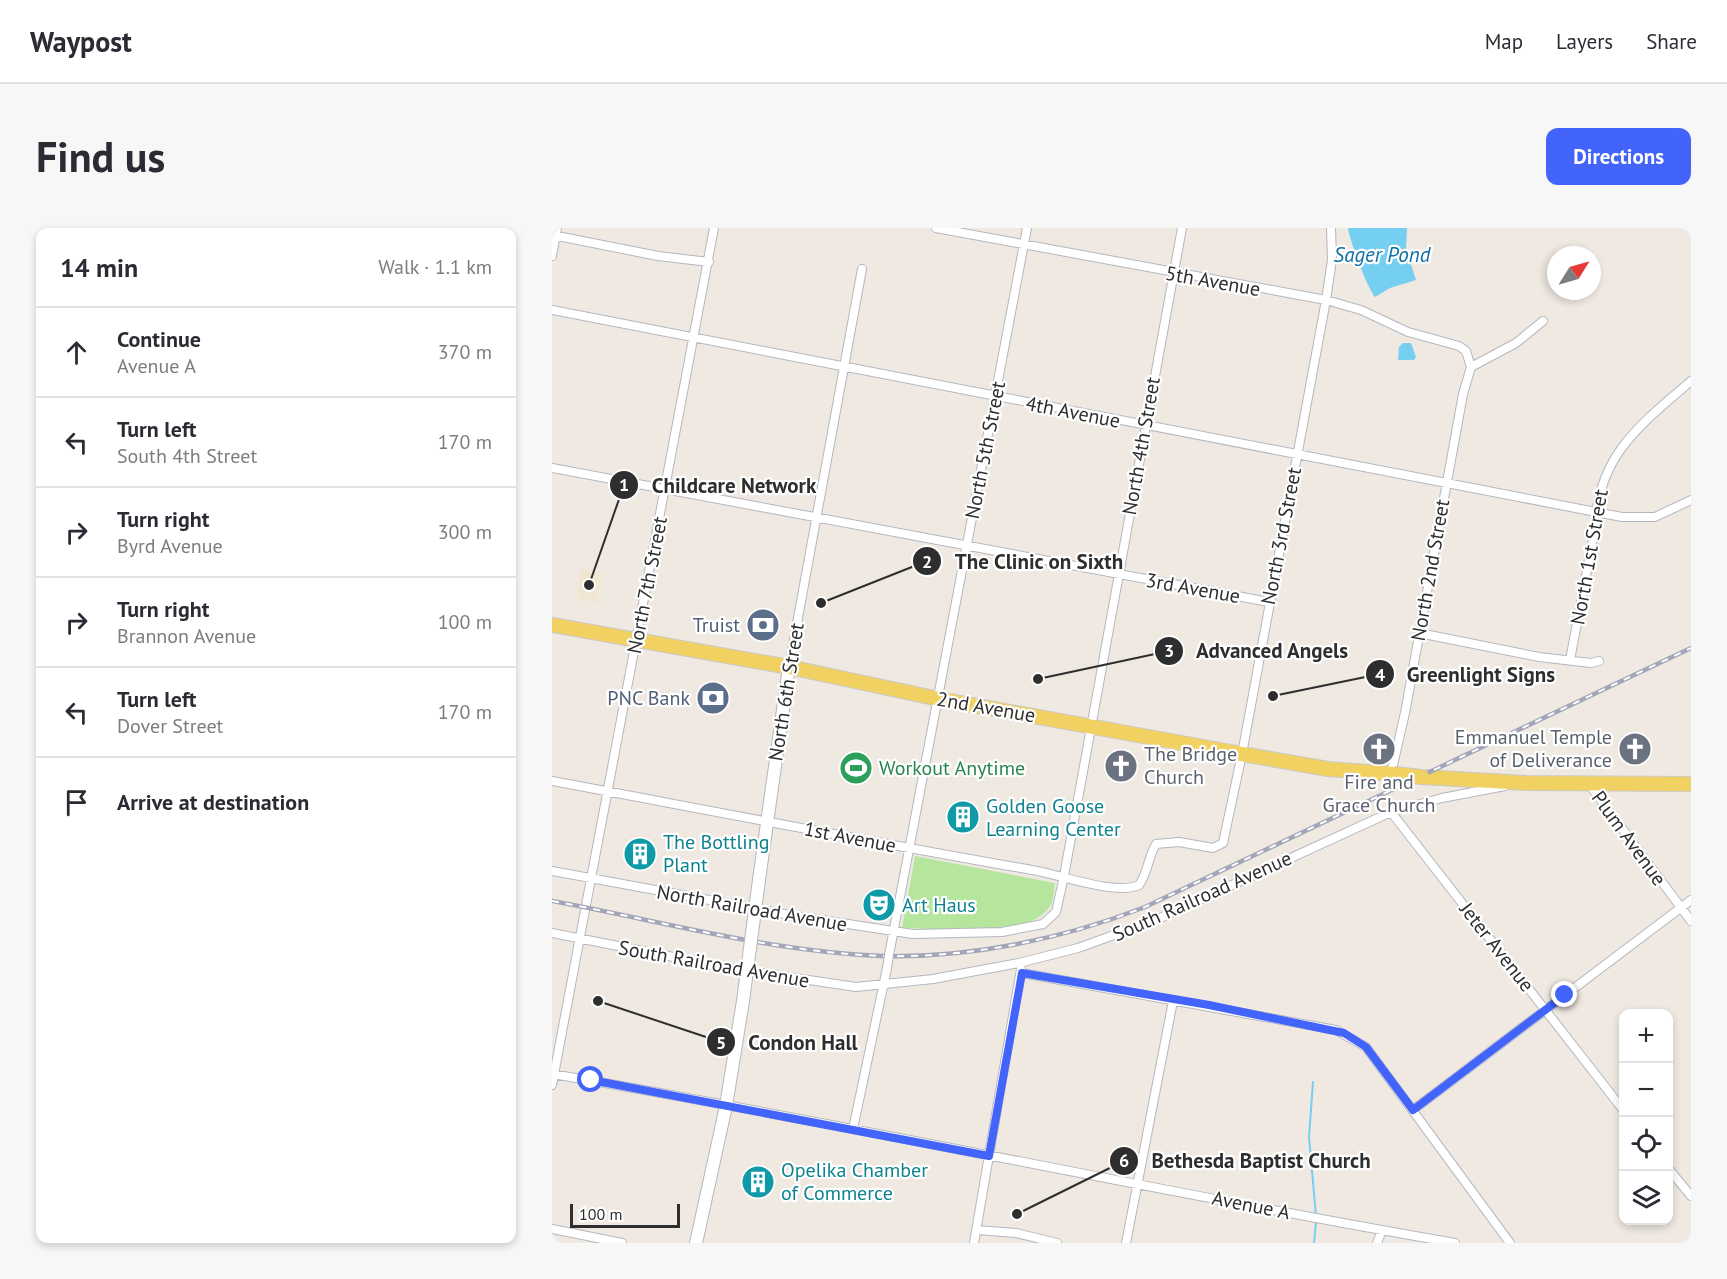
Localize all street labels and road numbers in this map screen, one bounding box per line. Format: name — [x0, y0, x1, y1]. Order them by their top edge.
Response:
street label: 5th Avenue — [1164, 260, 1262, 302]
street label: North 4th Street — [1116, 375, 1166, 517]
street label: North 5th Street — [959, 379, 1011, 521]
street label: 4th Avenue — [1024, 390, 1122, 434]
street label: North 3rd Street — [1255, 465, 1307, 607]
street label: North 1st Street — [1564, 487, 1614, 627]
street label: North 2nd Street — [1405, 497, 1455, 643]
street label: North 7th Street — [621, 514, 673, 656]
street label: 3rd Avenue — [1144, 567, 1242, 609]
street label: North 6th Street — [762, 621, 810, 763]
street label: 2nd Avenue — [935, 686, 1037, 728]
street label: Plum Avenue — [1586, 785, 1672, 891]
street label: 1st Avenue — [802, 815, 898, 859]
street label: South Railroad Avenue — [1108, 845, 1296, 947]
street label: North Railroad Avenue — [655, 878, 849, 938]
street label: Jeter Avenue — [1453, 896, 1540, 997]
street label: South Railroad Avenue — [617, 934, 811, 994]
street label: Avenue A — [1210, 1185, 1292, 1225]

